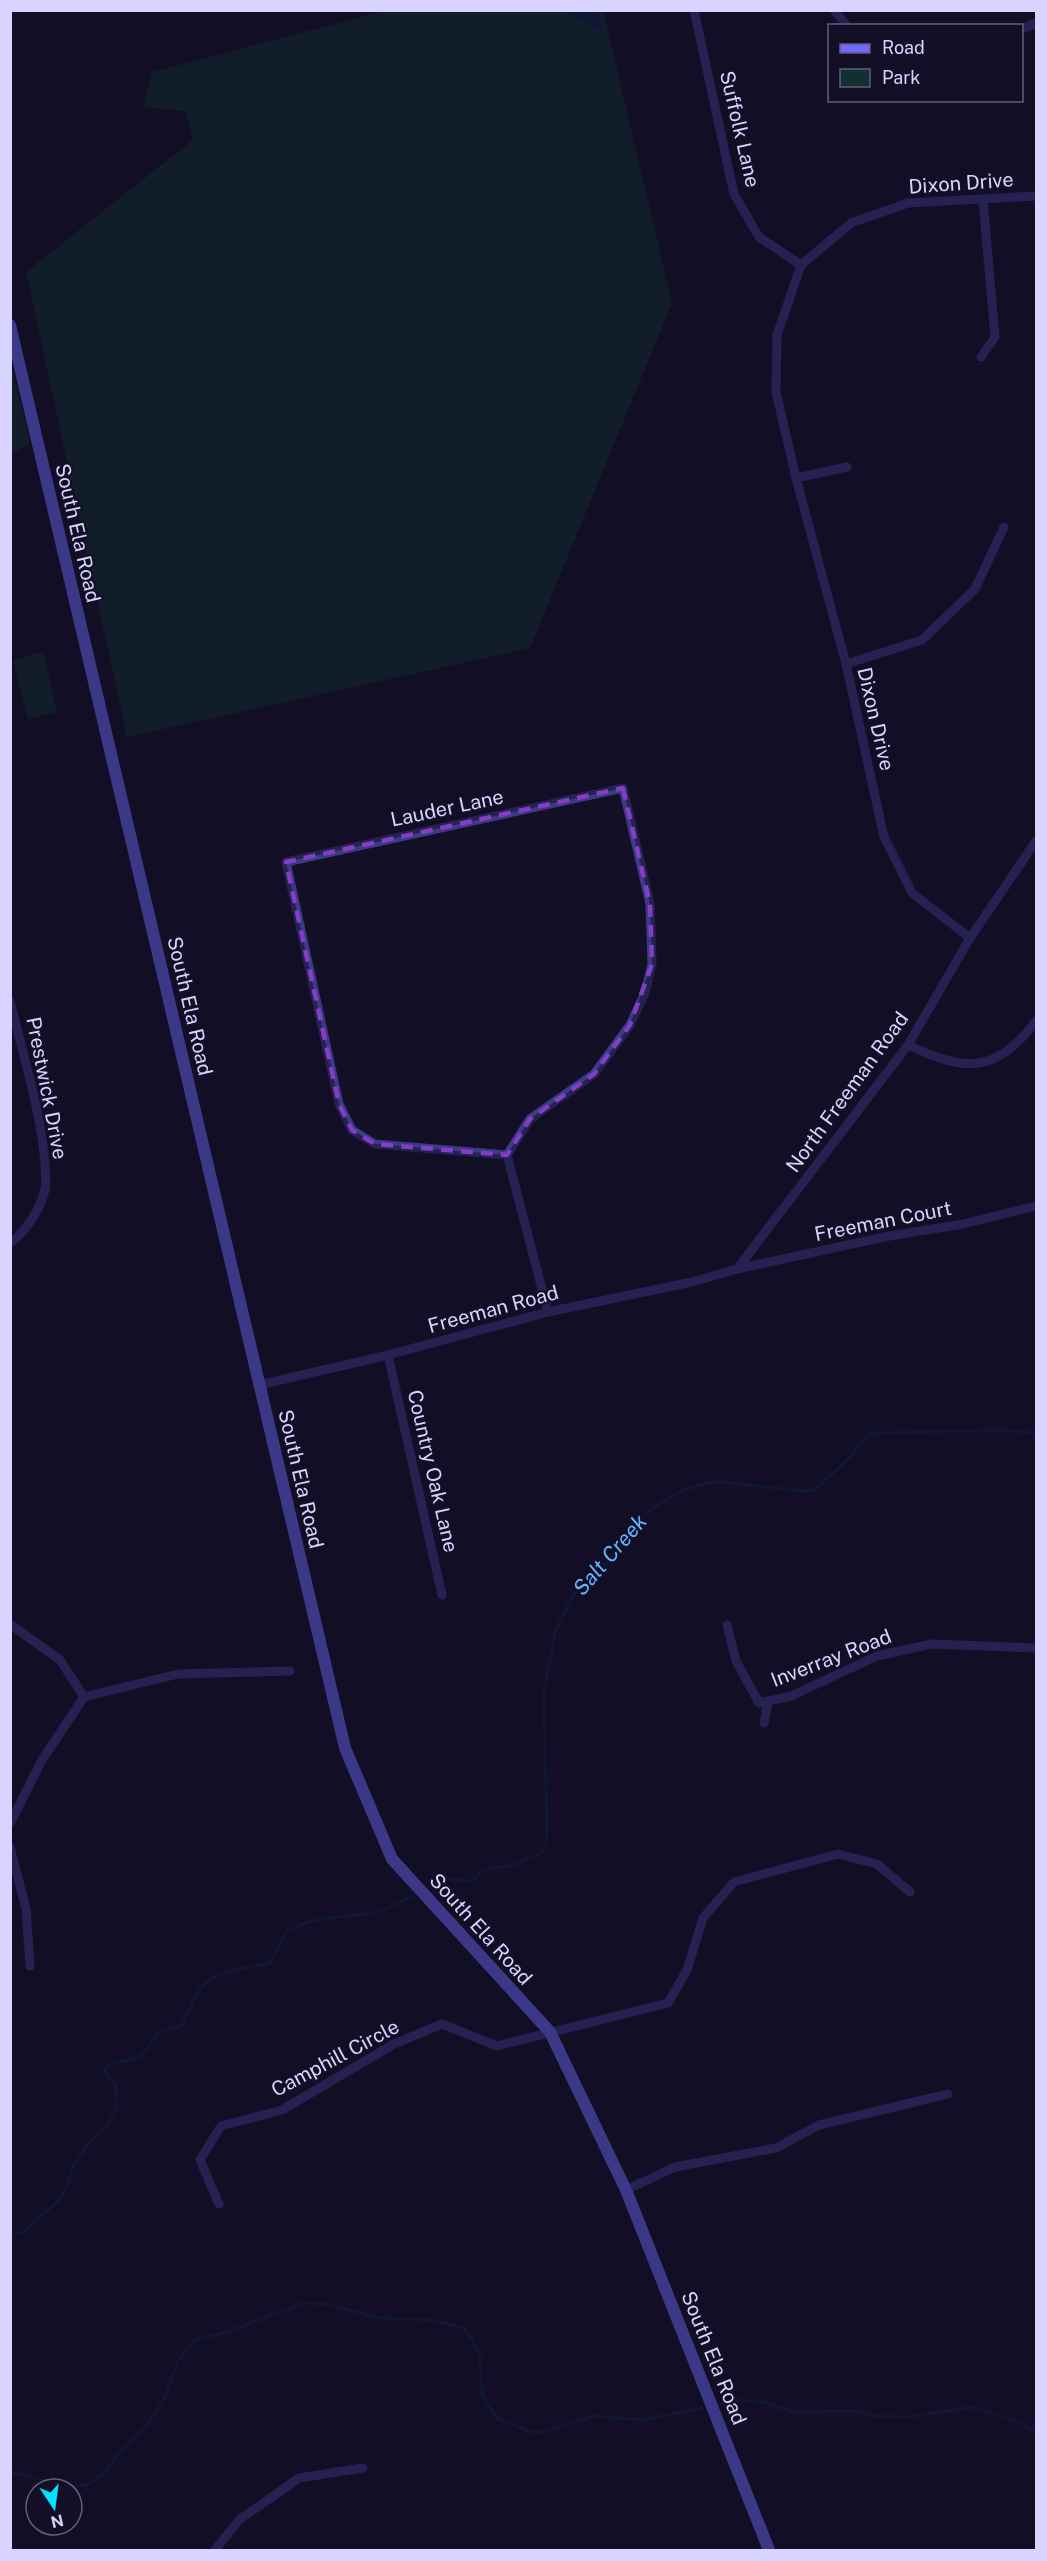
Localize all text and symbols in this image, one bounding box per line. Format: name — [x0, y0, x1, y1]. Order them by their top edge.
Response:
legend — [828, 24, 1023, 102]
text: Road — [882, 37, 925, 58]
text: Park — [882, 67, 920, 88]
street label: Suffolk Lane — [715, 68, 765, 190]
street label: Dixon Drive — [908, 167, 1014, 199]
street label: South Ela Road — [50, 461, 106, 605]
street label: Dixon Drive — [852, 665, 900, 773]
street label: Lauder Lane — [388, 784, 506, 832]
street label: South Ela Road — [162, 934, 218, 1078]
street label: North Freeman Road — [781, 1007, 913, 1177]
street label: Prestwick Drive — [21, 1015, 73, 1161]
street label: Freeman Court — [812, 1196, 954, 1246]
street label: Freeman Road — [425, 1280, 561, 1338]
street label: Country Oak Lane — [403, 1387, 463, 1555]
street label: South Ela Road — [273, 1407, 329, 1551]
water label: Salt Creek — [568, 1509, 652, 1600]
street label: Inverray Road — [767, 1624, 895, 1692]
street label: South Ela Road — [425, 1868, 537, 1990]
street label: Camphill Circle — [267, 2014, 403, 2102]
street label: South Ela Road — [676, 2288, 752, 2428]
north arrow — [24, 2477, 84, 2537]
text: N — [49, 2510, 65, 2532]

